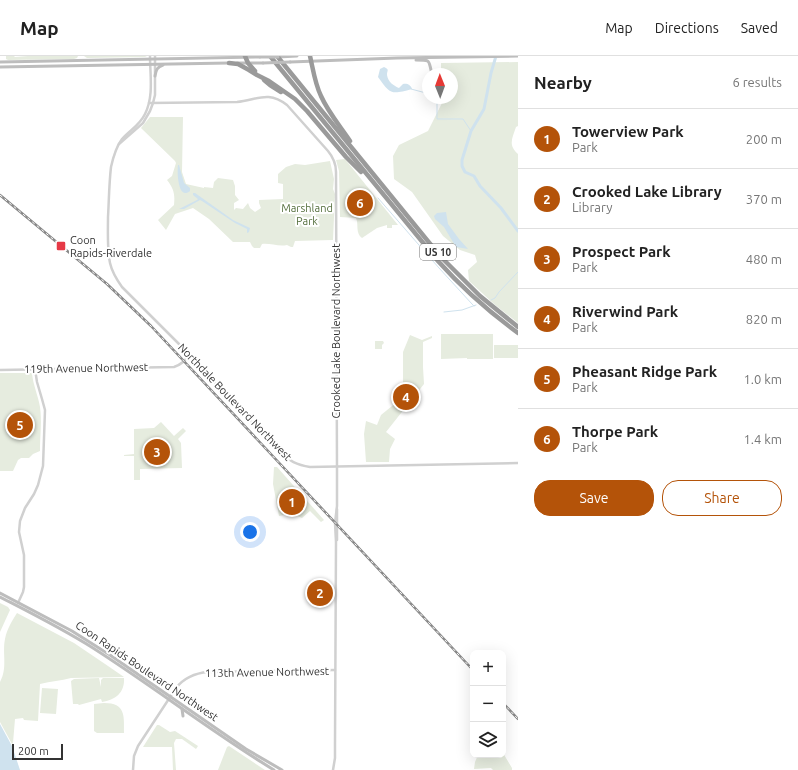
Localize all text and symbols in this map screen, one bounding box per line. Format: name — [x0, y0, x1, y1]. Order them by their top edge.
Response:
text: Map — [20, 17, 59, 39]
text: Map — [605, 20, 633, 36]
text: Directions — [655, 20, 719, 36]
text: Saved — [741, 20, 778, 36]
north arrow — [422, 68, 458, 104]
text: Nearby — [534, 73, 592, 92]
text: 6 results — [732, 75, 782, 89]
text: Towerview Park — [572, 123, 684, 140]
text: 1 — [543, 132, 551, 146]
text: 200 m — [746, 132, 782, 146]
text: Park — [572, 140, 598, 154]
text: Crooked Lake Library — [572, 183, 722, 200]
pin: 6 — [347, 188, 373, 218]
text: 2 — [543, 192, 551, 206]
text: 370 m — [746, 192, 782, 206]
text: Library — [572, 200, 612, 214]
park label: Marshland Park — [281, 202, 333, 227]
place label: Coon Rapids-Riverdale — [70, 234, 152, 259]
marker: Coon Rapids-Riverdale — [55, 240, 67, 252]
street label: Crooked Lake Boulevard Northwest — [330, 243, 342, 418]
text: Prospect Park — [572, 243, 671, 260]
road number: US 10 — [420, 244, 456, 260]
text: 3 — [543, 252, 551, 266]
text: 480 m — [746, 252, 782, 266]
text: Park — [572, 260, 598, 274]
text: Riverwind Park — [572, 303, 678, 320]
text: 4 — [543, 312, 551, 326]
text: 820 m — [746, 312, 782, 326]
text: Park — [572, 320, 598, 334]
street label: Northdale Boulevard Northwest — [176, 341, 295, 464]
street label: 119th Avenue Northwest — [24, 361, 149, 375]
text: Pheasant Ridge Park — [572, 363, 717, 380]
text: 5 — [543, 372, 551, 386]
text: 1.0 km — [743, 372, 782, 386]
text: Park — [572, 380, 598, 394]
pin: 4 — [393, 382, 419, 412]
pin: 5 — [7, 410, 33, 440]
text: Thorpe Park — [572, 423, 658, 440]
text: 6 — [543, 432, 551, 446]
text: 1.4 km — [743, 432, 782, 446]
pin: 3 — [144, 437, 170, 467]
text: Park — [572, 440, 598, 454]
button: Save — [534, 480, 654, 516]
button: Share — [662, 480, 782, 516]
pin: 1 — [279, 487, 305, 517]
your location — [240, 522, 260, 542]
pin: 2 — [307, 578, 333, 608]
street label: Coon Rapids Boulevard Northwest — [73, 619, 221, 724]
map controls — [470, 650, 506, 758]
button: + — [470, 650, 506, 686]
street label: 113th Avenue Northwest — [205, 665, 330, 679]
button: − — [470, 686, 506, 722]
button: layers — [470, 722, 506, 758]
scale bar — [12, 742, 63, 761]
text: 200 m — [18, 745, 49, 757]

